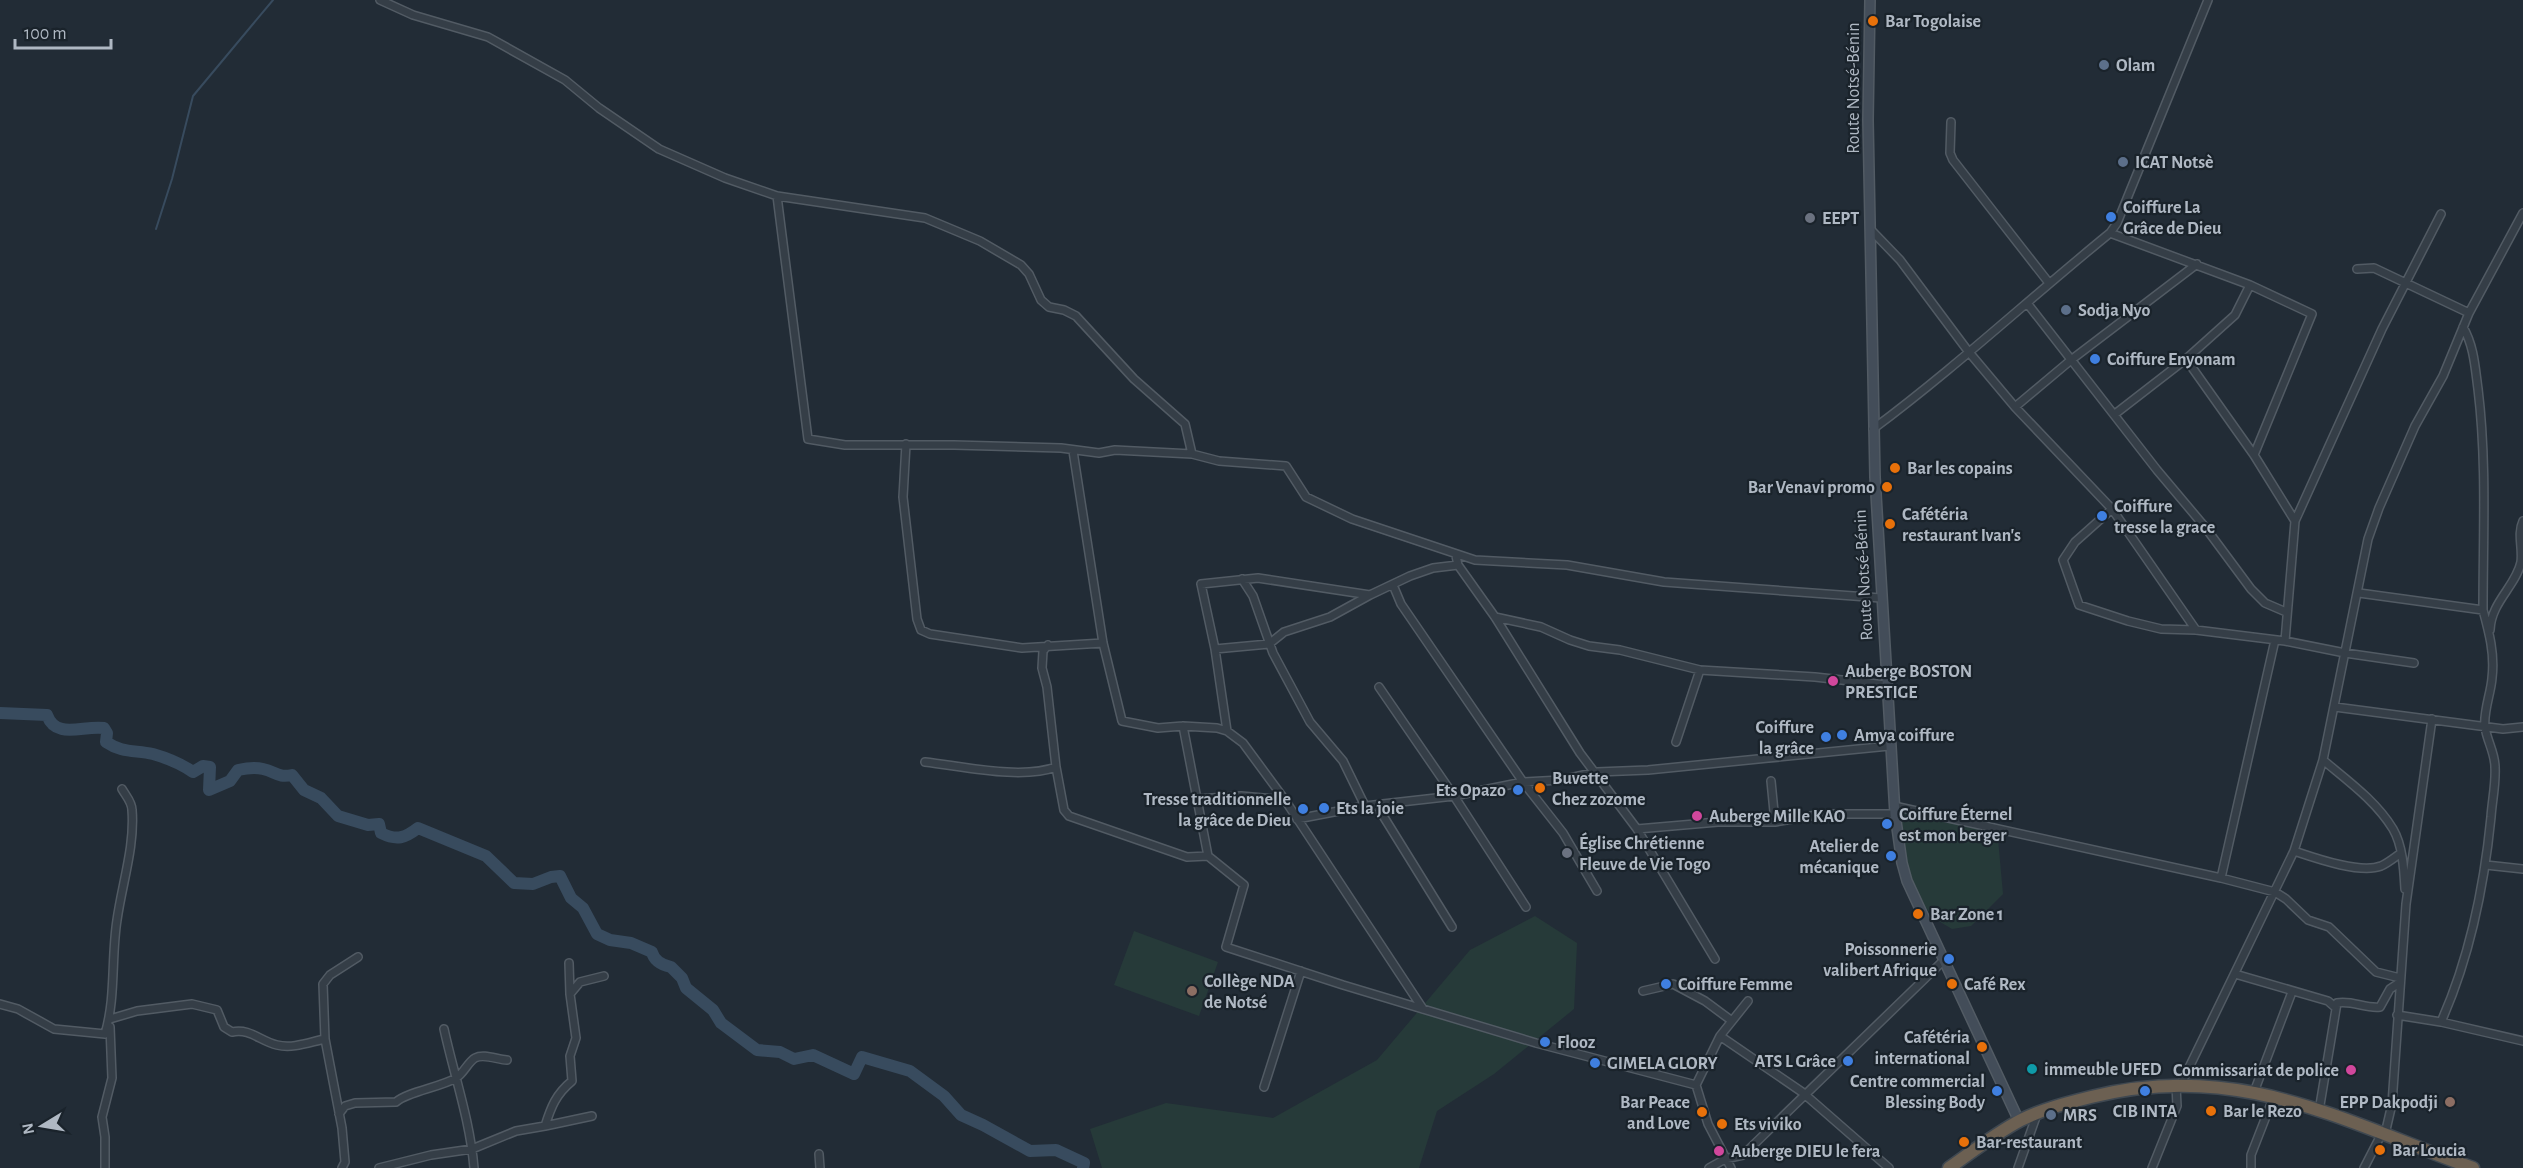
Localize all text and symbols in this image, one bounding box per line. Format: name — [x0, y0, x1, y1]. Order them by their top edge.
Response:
scale bar — [15, 12, 111, 50]
place label: Bar Togolaise — [1885, 13, 1981, 31]
marker: Bar Togolaise — [1866, 14, 1880, 28]
street label: Route Notsé-Bénin — [1845, 22, 1863, 154]
text: 100 m — [24, 25, 67, 43]
place label: Olam — [2116, 57, 2155, 75]
marker: Olam — [2097, 58, 2111, 72]
place label: ICAT Notsè — [2135, 154, 2214, 172]
marker: ICAT Notsè — [2116, 155, 2130, 169]
place label: Coiffure La Grâce de Dieu — [2123, 199, 2222, 238]
place label: EEPT — [1822, 210, 1859, 228]
marker: Coiffure La Grâce de Dieu — [2104, 210, 2118, 224]
marker: EEPT — [1803, 211, 1817, 225]
place label: Sodja Nyo — [2078, 302, 2150, 320]
marker: Sodja Nyo — [2059, 303, 2073, 317]
place label: Coiffure Enyonam — [2107, 351, 2236, 369]
marker: Coiffure Enyonam — [2088, 352, 2102, 366]
place label: Bar les copains — [1907, 460, 2013, 478]
marker: Bar les copains — [1888, 461, 1902, 475]
place label: Bar Venavi promo — [1748, 479, 1875, 497]
marker: Bar Venavi promo — [1880, 480, 1894, 494]
place label: Coiffure tresse la grace — [2114, 498, 2215, 537]
place label: Cafétéria restaurant Ivan's — [1902, 506, 2021, 545]
street label: Route Notsé-Bénin — [1852, 509, 1876, 641]
marker: Coiffure tresse la grace — [2095, 509, 2109, 523]
marker: Cafétéria restaurant Ivan's — [1883, 517, 1897, 531]
place label: Auberge BOSTON PRESTIGE — [1845, 663, 1972, 702]
marker: Auberge BOSTON PRESTIGE — [1826, 674, 1840, 688]
place label: Coiffure la grâce — [1756, 719, 1814, 758]
place label: Amya coiffure — [1854, 727, 1954, 745]
marker: Amya coiffure — [1835, 728, 1849, 742]
marker: Coiffure la grâce — [1819, 730, 1833, 744]
place label: Buvette Chez zozome — [1552, 770, 1645, 809]
marker: Buvette Chez zozome — [1533, 781, 1547, 795]
place label: Ets Opazo — [1435, 782, 1506, 800]
marker: Ets Opazo — [1511, 783, 1525, 797]
place label: Tresse traditionnelle la grâce de Dieu — [1143, 791, 1292, 830]
place label: Ets la joie — [1336, 800, 1404, 818]
marker: Ets la joie — [1317, 801, 1331, 815]
marker: Tresse traditionnelle la grâce de Dieu — [1296, 802, 1310, 816]
place label: Coiffure Éternel est mon berger — [1899, 803, 2012, 845]
place label: Auberge Mille KAO — [1709, 808, 1846, 826]
marker: Auberge Mille KAO — [1690, 809, 1704, 823]
marker: Coiffure Éternel est mon berger — [1880, 817, 1894, 831]
place label: Église Chrétienne Fleuve de Vie Togo — [1579, 832, 1711, 874]
place label: Atelier de mécanique — [1799, 838, 1879, 877]
marker: Église Chrétienne Fleuve de Vie Togo — [1560, 846, 1574, 860]
marker: Atelier de mécanique — [1884, 849, 1898, 863]
place label: Bar Zone 1 — [1930, 906, 2004, 924]
marker: Bar Zone 1 — [1911, 907, 1925, 921]
place label: Poissonnerie valibert Afrique — [1823, 941, 1937, 980]
marker: Poissonnerie valibert Afrique — [1942, 952, 1956, 966]
place label: Collège NDA de Notsé — [1204, 973, 1295, 1012]
place label: Coiffure Femme — [1678, 976, 1793, 994]
place label: Café Rex — [1964, 976, 2026, 994]
marker: Coiffure Femme — [1659, 977, 1673, 991]
marker: Café Rex — [1945, 977, 1959, 991]
marker: Collège NDA de Notsé — [1185, 984, 1199, 998]
place label: Cafétéria international — [1874, 1029, 1970, 1068]
place label: Flooz — [1557, 1034, 1596, 1052]
marker: Flooz — [1538, 1035, 1552, 1049]
marker: Cafétéria international — [1975, 1040, 1989, 1054]
place label: ATS L Grâce — [1755, 1053, 1836, 1071]
marker: ATS L Grâce — [1841, 1054, 1855, 1068]
place label: GIMELA GLORY — [1607, 1055, 1719, 1073]
marker: GIMELA GLORY — [1588, 1056, 1602, 1070]
place label: immeuble UFED — [2044, 1061, 2162, 1079]
marker: immeuble UFED — [2025, 1062, 2039, 1076]
place label: Commissariat de police — [2173, 1062, 2339, 1080]
marker: Commissariat de police — [2344, 1063, 2358, 1077]
place label: Centre commercial Blessing Body — [1850, 1073, 1986, 1112]
marker: Centre commercial Blessing Body — [1990, 1084, 2004, 1098]
marker: CIB INTA — [2138, 1084, 2152, 1098]
place label: Bar Peace and Love — [1620, 1094, 1690, 1133]
place label: EPP Dakpodji — [2339, 1094, 2438, 1112]
marker: EPP Dakpodji — [2443, 1095, 2457, 1109]
north arrow — [12, 1096, 72, 1156]
place label: CIB INTA — [2113, 1103, 2177, 1121]
place label: Bar le Rezo — [2223, 1103, 2302, 1121]
marker: Bar le Rezo — [2204, 1104, 2218, 1118]
marker: Bar Peace and Love — [1695, 1105, 1709, 1119]
place label: MRS — [2063, 1107, 2097, 1125]
marker: MRS — [2044, 1108, 2058, 1122]
place label: Ets viviko — [1734, 1116, 1802, 1134]
marker: Ets viviko — [1715, 1117, 1729, 1131]
text: N — [19, 1122, 37, 1136]
place label: Bar-restaurant — [1976, 1134, 2082, 1152]
marker: Bar-restaurant — [1957, 1135, 1971, 1149]
place label: Bar Loucia — [2392, 1142, 2467, 1160]
place label: Auberge DIEU le fera — [1731, 1143, 1881, 1161]
marker: Bar Loucia — [2373, 1143, 2387, 1157]
marker: Auberge DIEU le fera — [1712, 1144, 1726, 1158]

